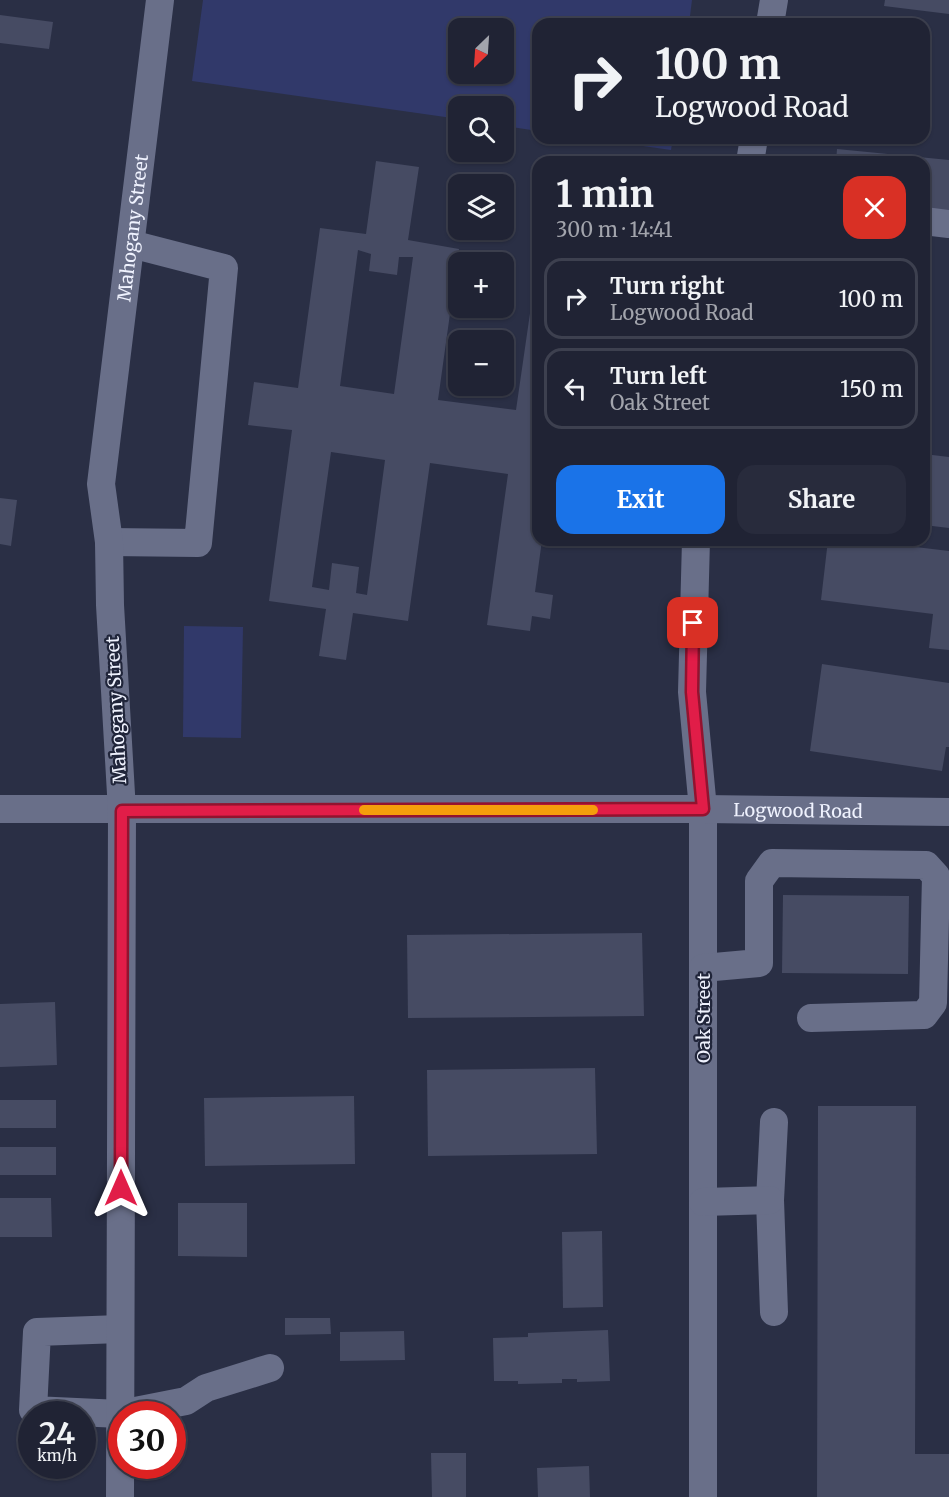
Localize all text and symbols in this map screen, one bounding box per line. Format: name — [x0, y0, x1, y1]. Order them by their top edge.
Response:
north arrow — [448, 18, 514, 84]
map controls — [448, 18, 514, 396]
text: 100 m — [655, 38, 781, 90]
icon: right — [556, 42, 634, 120]
text: Logwood Road — [655, 90, 849, 124]
button: search — [448, 96, 514, 162]
street label: Mahogany Street — [112, 153, 153, 303]
text: 1 min — [556, 172, 654, 217]
button: layers — [448, 174, 514, 240]
button: close — [843, 176, 906, 239]
text: 300 m · 14:41 — [556, 217, 673, 242]
button: + — [448, 252, 514, 318]
text: Turn right — [610, 272, 724, 300]
icon: right — [559, 282, 592, 315]
text: 100 m — [838, 285, 903, 313]
text: Logwood Road — [610, 300, 754, 325]
button: − — [448, 330, 514, 396]
text: Turn left — [610, 362, 707, 390]
icon: left — [559, 372, 592, 405]
text: 150 m — [840, 375, 903, 403]
text: Oak Street — [610, 390, 710, 415]
button: Exit — [556, 465, 725, 534]
button: Share — [737, 465, 906, 534]
pin — [667, 597, 718, 648]
icon: arrive — [676, 606, 709, 639]
street label: Mahogany Street — [101, 635, 131, 785]
street label: Logwood Road — [733, 798, 863, 822]
street label: Oak Street — [692, 973, 715, 1063]
position arrow — [89, 1156, 153, 1220]
speed limit sign: 30 — [108, 1401, 186, 1479]
text: 24 — [39, 1414, 75, 1452]
text: km/h — [37, 1446, 77, 1465]

